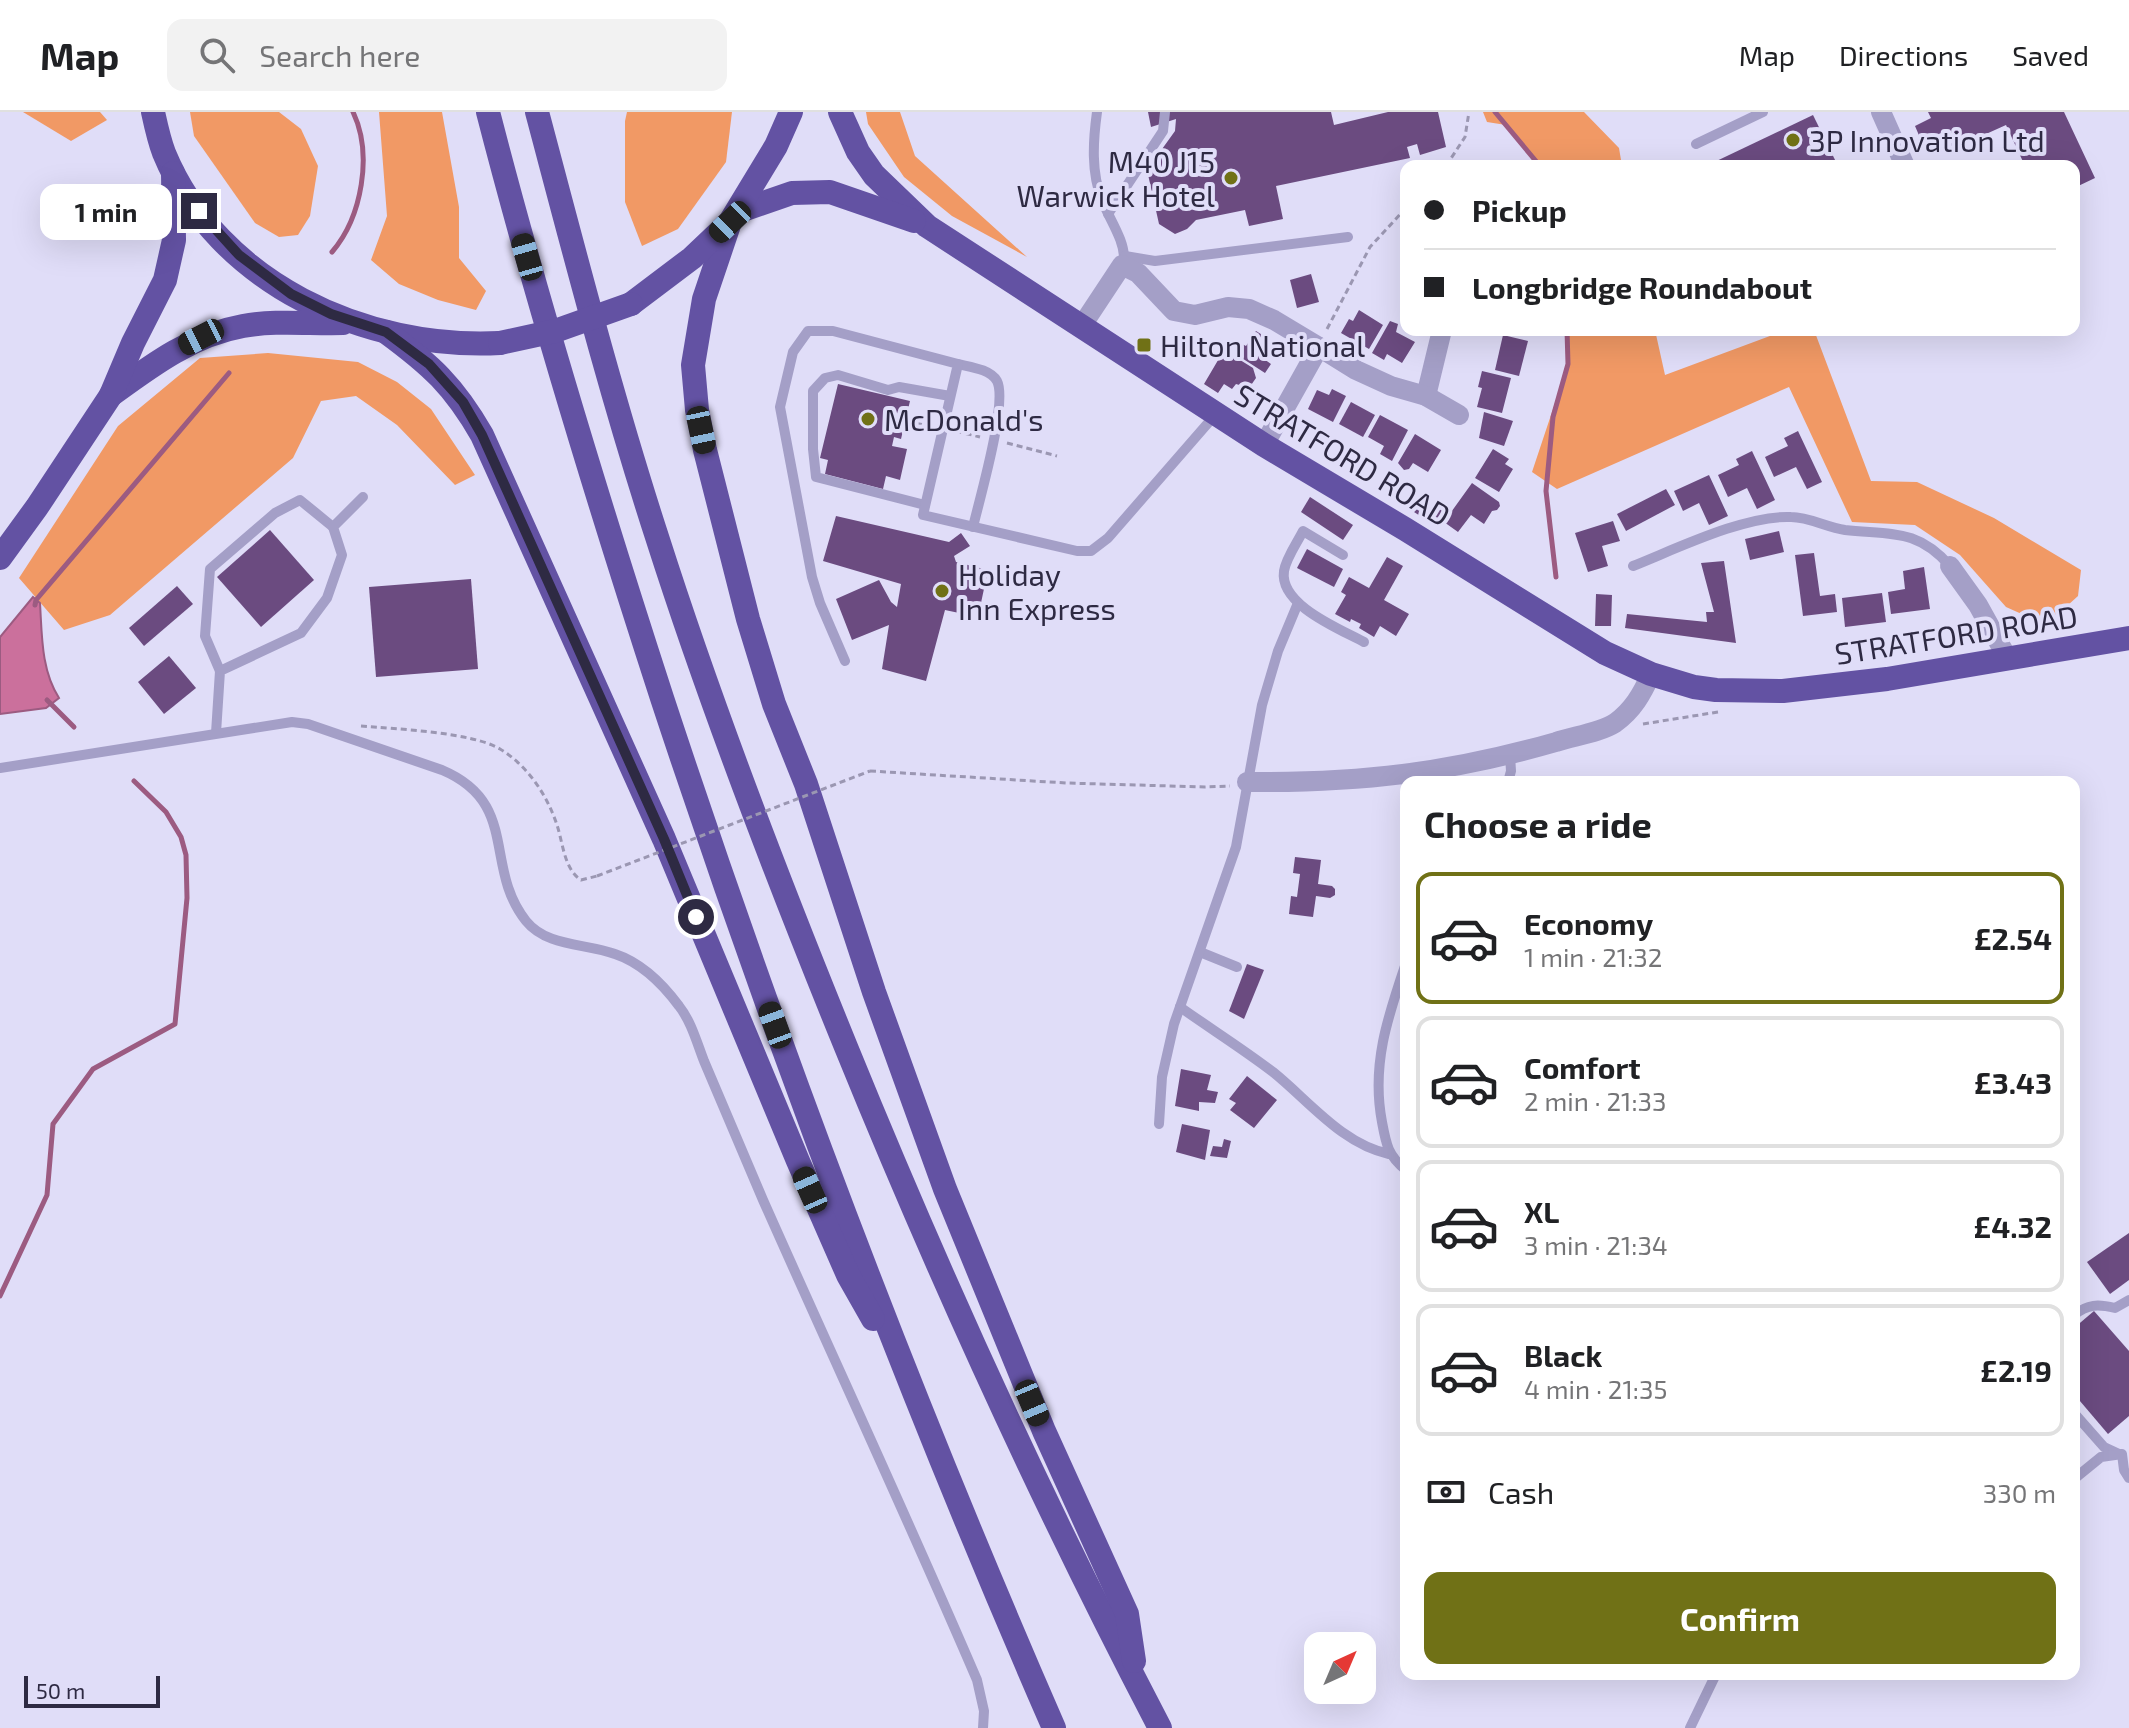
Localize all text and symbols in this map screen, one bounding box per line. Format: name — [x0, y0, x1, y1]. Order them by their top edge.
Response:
search box — [167, 19, 727, 91]
text: Map — [40, 32, 119, 78]
icon: search — [195, 33, 239, 77]
text: Search here — [259, 37, 420, 73]
text: Map — [1739, 38, 1795, 72]
text: Directions — [1839, 38, 1968, 72]
text: Saved — [2012, 38, 2089, 72]
place label: 3P Innovation Ltd — [1809, 122, 2045, 158]
marker: 3P Innovation Ltd — [1784, 131, 1802, 149]
place label: M40 J15 Warwick Hotel — [1016, 143, 1215, 213]
marker: M40 J15 Warwick Hotel — [1222, 169, 1240, 187]
callout: 1 min — [39, 183, 171, 239]
text: Pickup — [1472, 192, 1567, 228]
route end — [181, 193, 217, 229]
text: 1 min — [75, 196, 137, 227]
car — [704, 197, 756, 247]
car — [509, 231, 545, 283]
text: Longbridge Roundabout — [1472, 269, 1812, 305]
car — [174, 315, 228, 359]
place label: Hilton National — [1160, 327, 1365, 363]
marker: Hilton National — [1135, 336, 1153, 354]
street label: STRATFORD ROAD — [1229, 375, 1457, 533]
place label: McDonald's — [884, 401, 1043, 437]
car — [684, 404, 718, 456]
marker: McDonald's — [859, 410, 877, 428]
place label: Holiday Inn Express — [958, 556, 1116, 626]
marker: Holiday Inn Express — [933, 582, 951, 600]
street label: STRATFORD ROAD — [1832, 597, 2080, 671]
text: Choose a ride — [1424, 802, 1652, 845]
route start — [678, 899, 714, 935]
icon: car — [1428, 902, 1500, 974]
text: Economy — [1524, 905, 1653, 941]
text: £2.54 — [1974, 920, 2052, 956]
text: 1 min · 21:32 — [1524, 941, 1662, 972]
car — [756, 998, 794, 1052]
icon: car — [1428, 1046, 1500, 1118]
text: Comfort — [1524, 1049, 1641, 1085]
text: £3.43 — [1974, 1064, 2052, 1100]
text: 2 min · 21:33 — [1524, 1085, 1666, 1116]
car — [789, 1163, 831, 1217]
icon: car — [1428, 1190, 1500, 1262]
text: XL — [1524, 1193, 1559, 1229]
text: £4.32 — [1974, 1208, 2052, 1244]
text: 3 min · 21:34 — [1524, 1229, 1668, 1260]
icon: car — [1428, 1334, 1500, 1406]
text: Black — [1524, 1337, 1602, 1373]
text: £2.19 — [1980, 1352, 2052, 1388]
text: 4 min · 21:35 — [1524, 1373, 1667, 1404]
car — [1012, 1376, 1052, 1430]
icon: cash — [1424, 1470, 1468, 1514]
text: Cash — [1488, 1474, 1554, 1510]
text: 330 m — [1983, 1477, 2056, 1508]
button: Confirm — [1424, 1572, 2056, 1664]
north arrow — [1304, 1632, 1376, 1704]
map controls — [1304, 1632, 1376, 1704]
scale bar — [24, 1672, 160, 1708]
text: 50 m — [36, 1677, 85, 1703]

